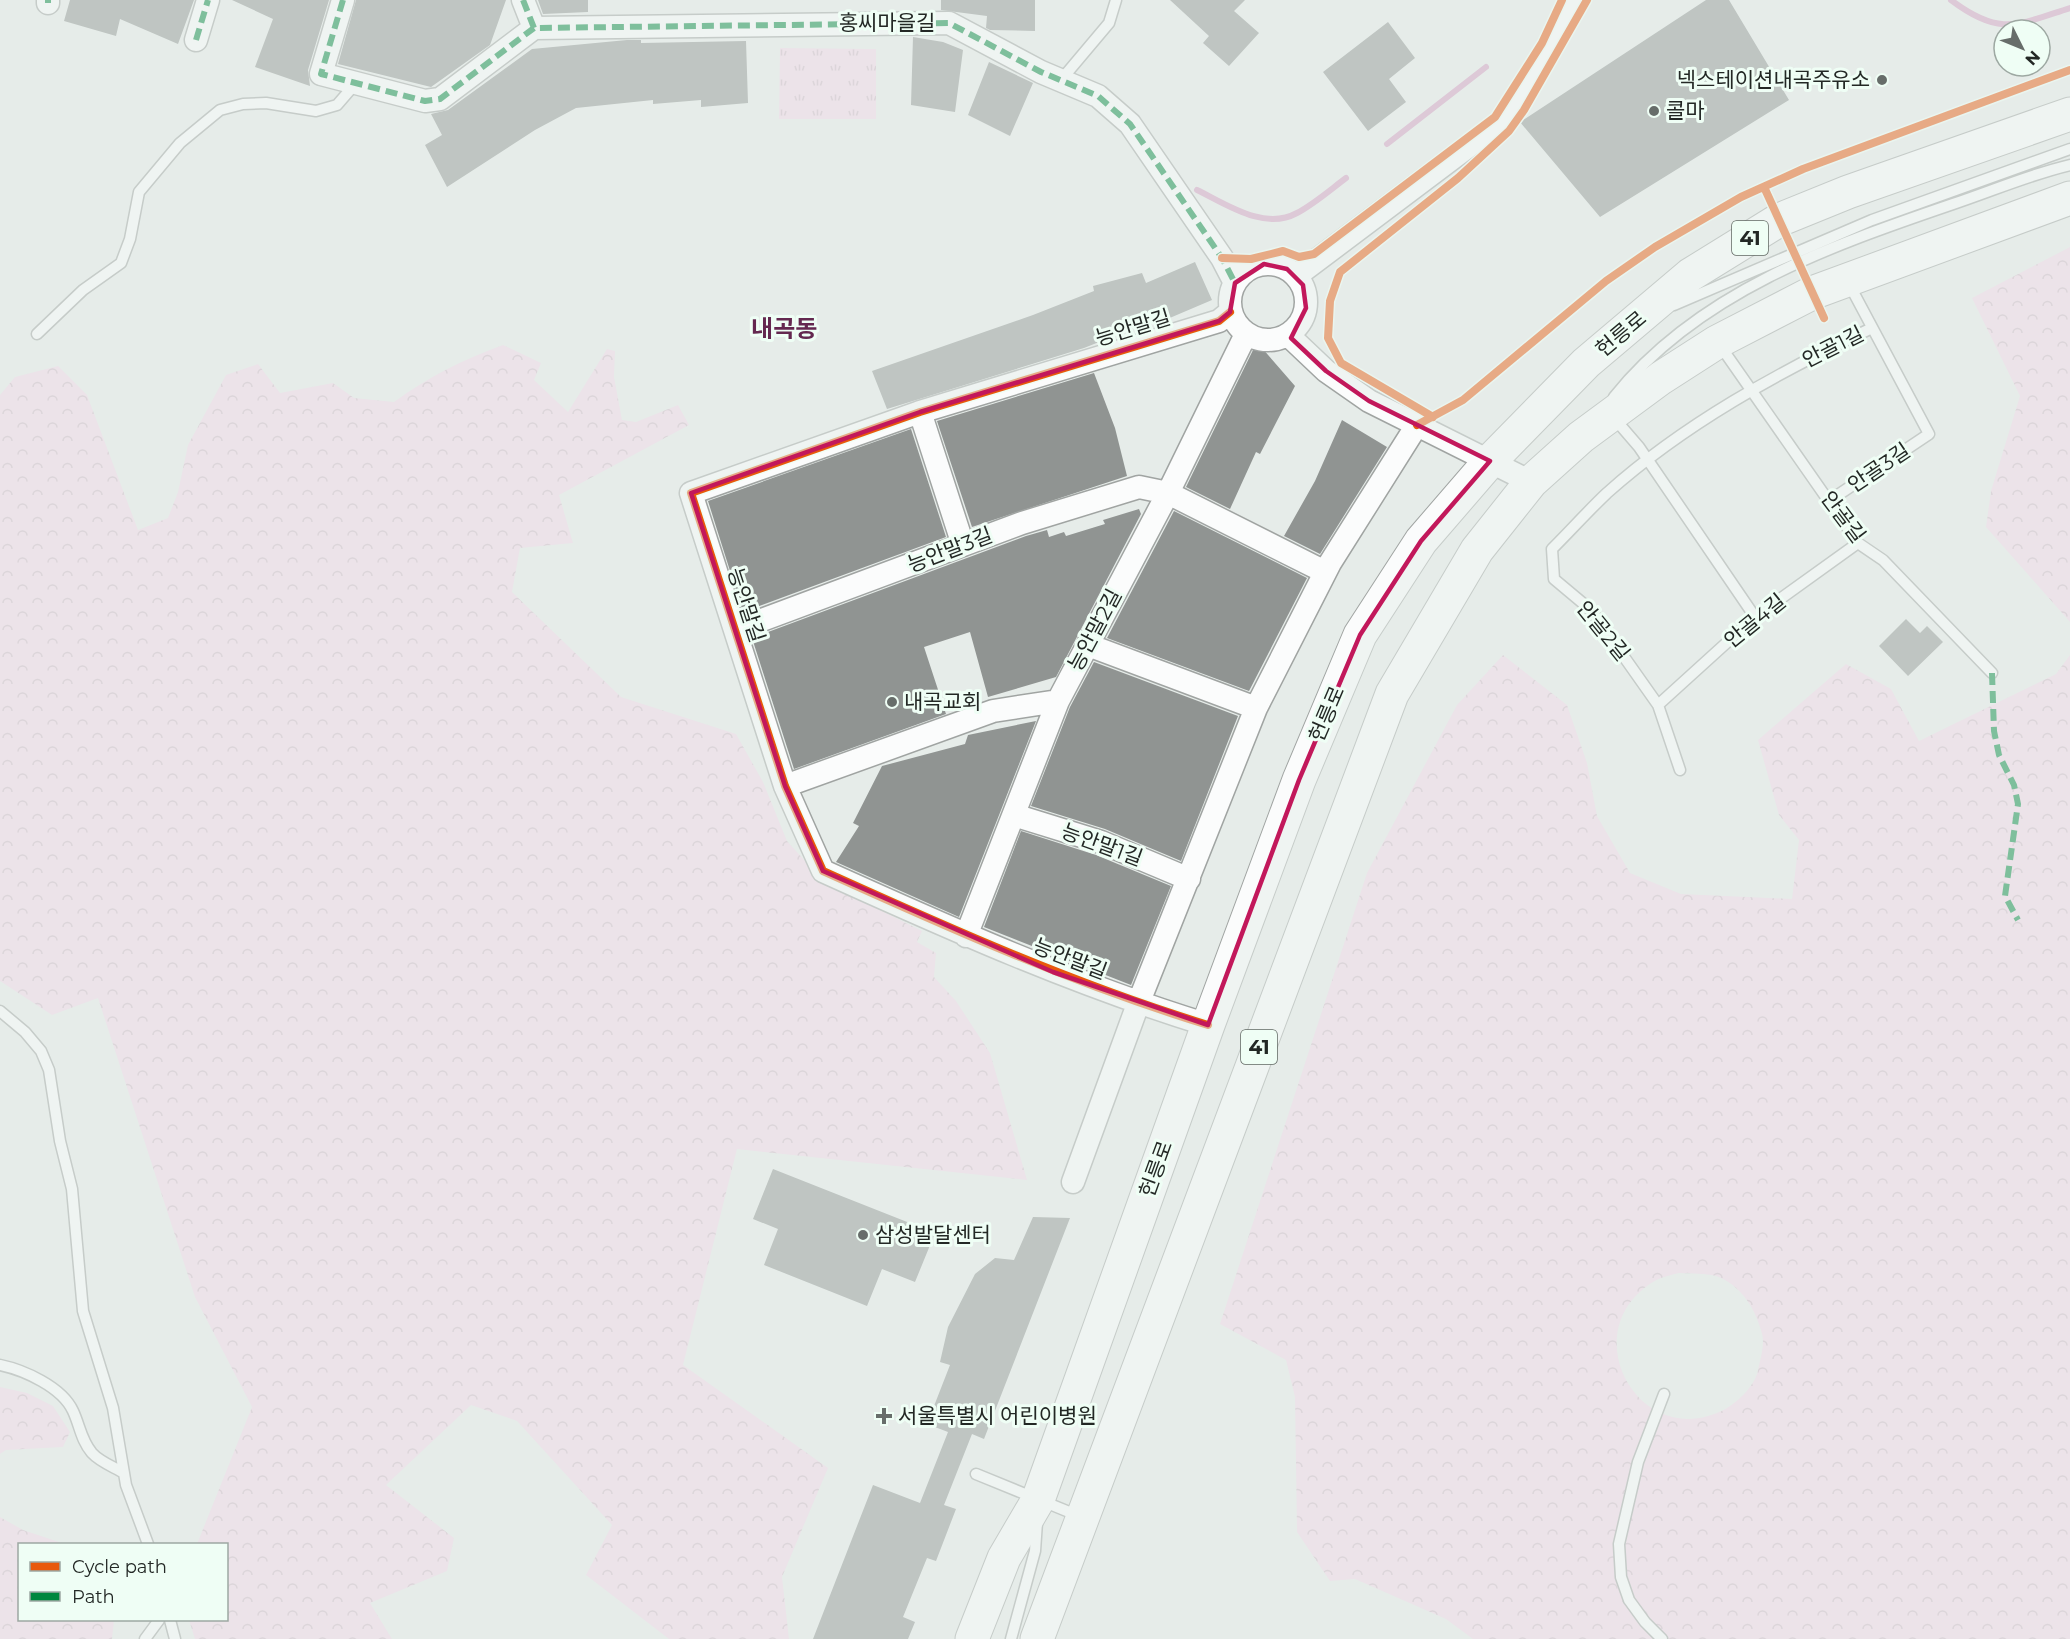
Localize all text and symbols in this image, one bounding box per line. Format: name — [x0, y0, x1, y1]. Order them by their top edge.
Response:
street label: 홍씨마을길 — [839, 10, 935, 35]
north arrow — [1992, 18, 2052, 78]
text: N — [2021, 47, 2044, 69]
place label: 넥스테이션내곡주유소 — [1677, 67, 1870, 92]
marker: 넥스테이션내곡주유소 — [1875, 73, 1889, 87]
place label: 콜마 — [1666, 98, 1705, 123]
marker: 콜마 — [1647, 104, 1661, 118]
road number: 41 — [1732, 221, 1768, 255]
street label: 능안말길 — [1092, 304, 1173, 351]
street label: 헌릉로 — [1590, 305, 1651, 362]
district label: 내곡동 — [751, 314, 817, 343]
street label: 안골1길 — [1798, 321, 1868, 373]
street label: 안골3길 — [1843, 438, 1915, 497]
street label: 안골길 — [1816, 486, 1871, 547]
street label: 능안말3길 — [904, 522, 996, 577]
street label: 능안말길 — [723, 564, 770, 645]
street label: 능안말2길 — [1063, 585, 1127, 675]
street label: 안골4길 — [1719, 588, 1790, 653]
street label: 안골2길 — [1572, 596, 1635, 666]
street label: 헌릉로 — [1304, 682, 1349, 745]
place label: 내곡교회 — [904, 689, 981, 714]
marker: 내곡교회 — [885, 695, 899, 709]
street label: 능안말1길 — [1058, 818, 1146, 871]
street label: 능안말길 — [1030, 933, 1111, 984]
road number: 41 — [1241, 1030, 1277, 1064]
street label: 헌릉로 — [1134, 1137, 1177, 1200]
place label: 삼성발달센터 — [875, 1222, 991, 1247]
marker: 삼성발달센터 — [856, 1228, 870, 1242]
place label: 서울특별시 어린이병원 — [898, 1403, 1097, 1428]
marker: 서울특별시 어린이병원 — [875, 1407, 893, 1425]
legend — [18, 1543, 228, 1621]
text: Cycle path — [72, 1556, 167, 1578]
text: Path — [72, 1586, 115, 1608]

